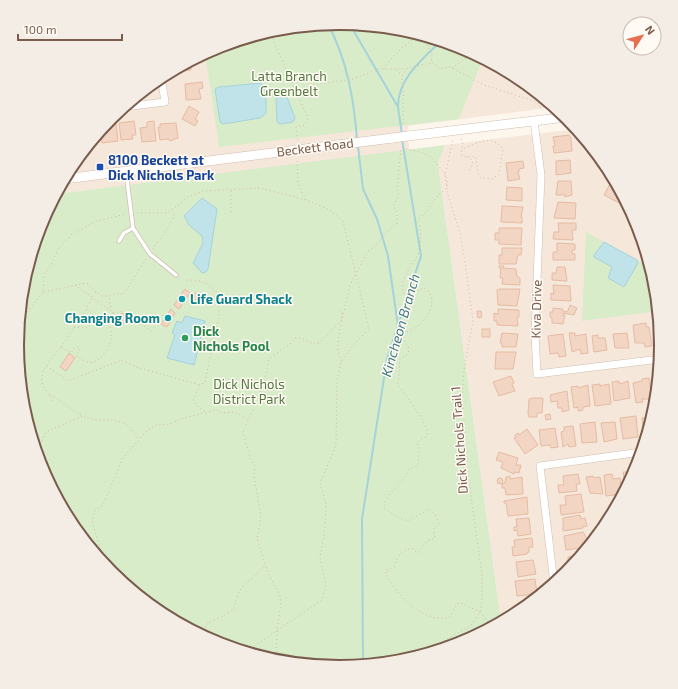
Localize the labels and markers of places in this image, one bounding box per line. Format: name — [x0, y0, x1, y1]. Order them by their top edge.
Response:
place label: 8100 Beckett at Dick Nichols Park — [108, 152, 215, 183]
marker: 8100 Beckett at Dick Nichols Park — [95, 162, 105, 172]
place label: Life Guard Shack — [190, 291, 293, 307]
marker: Life Guard Shack — [177, 294, 187, 304]
place label: Changing Room — [65, 310, 160, 326]
marker: Changing Room — [163, 313, 173, 323]
place label: Dick Nichols Pool — [193, 323, 270, 354]
marker: Dick Nichols Pool — [180, 333, 190, 343]

